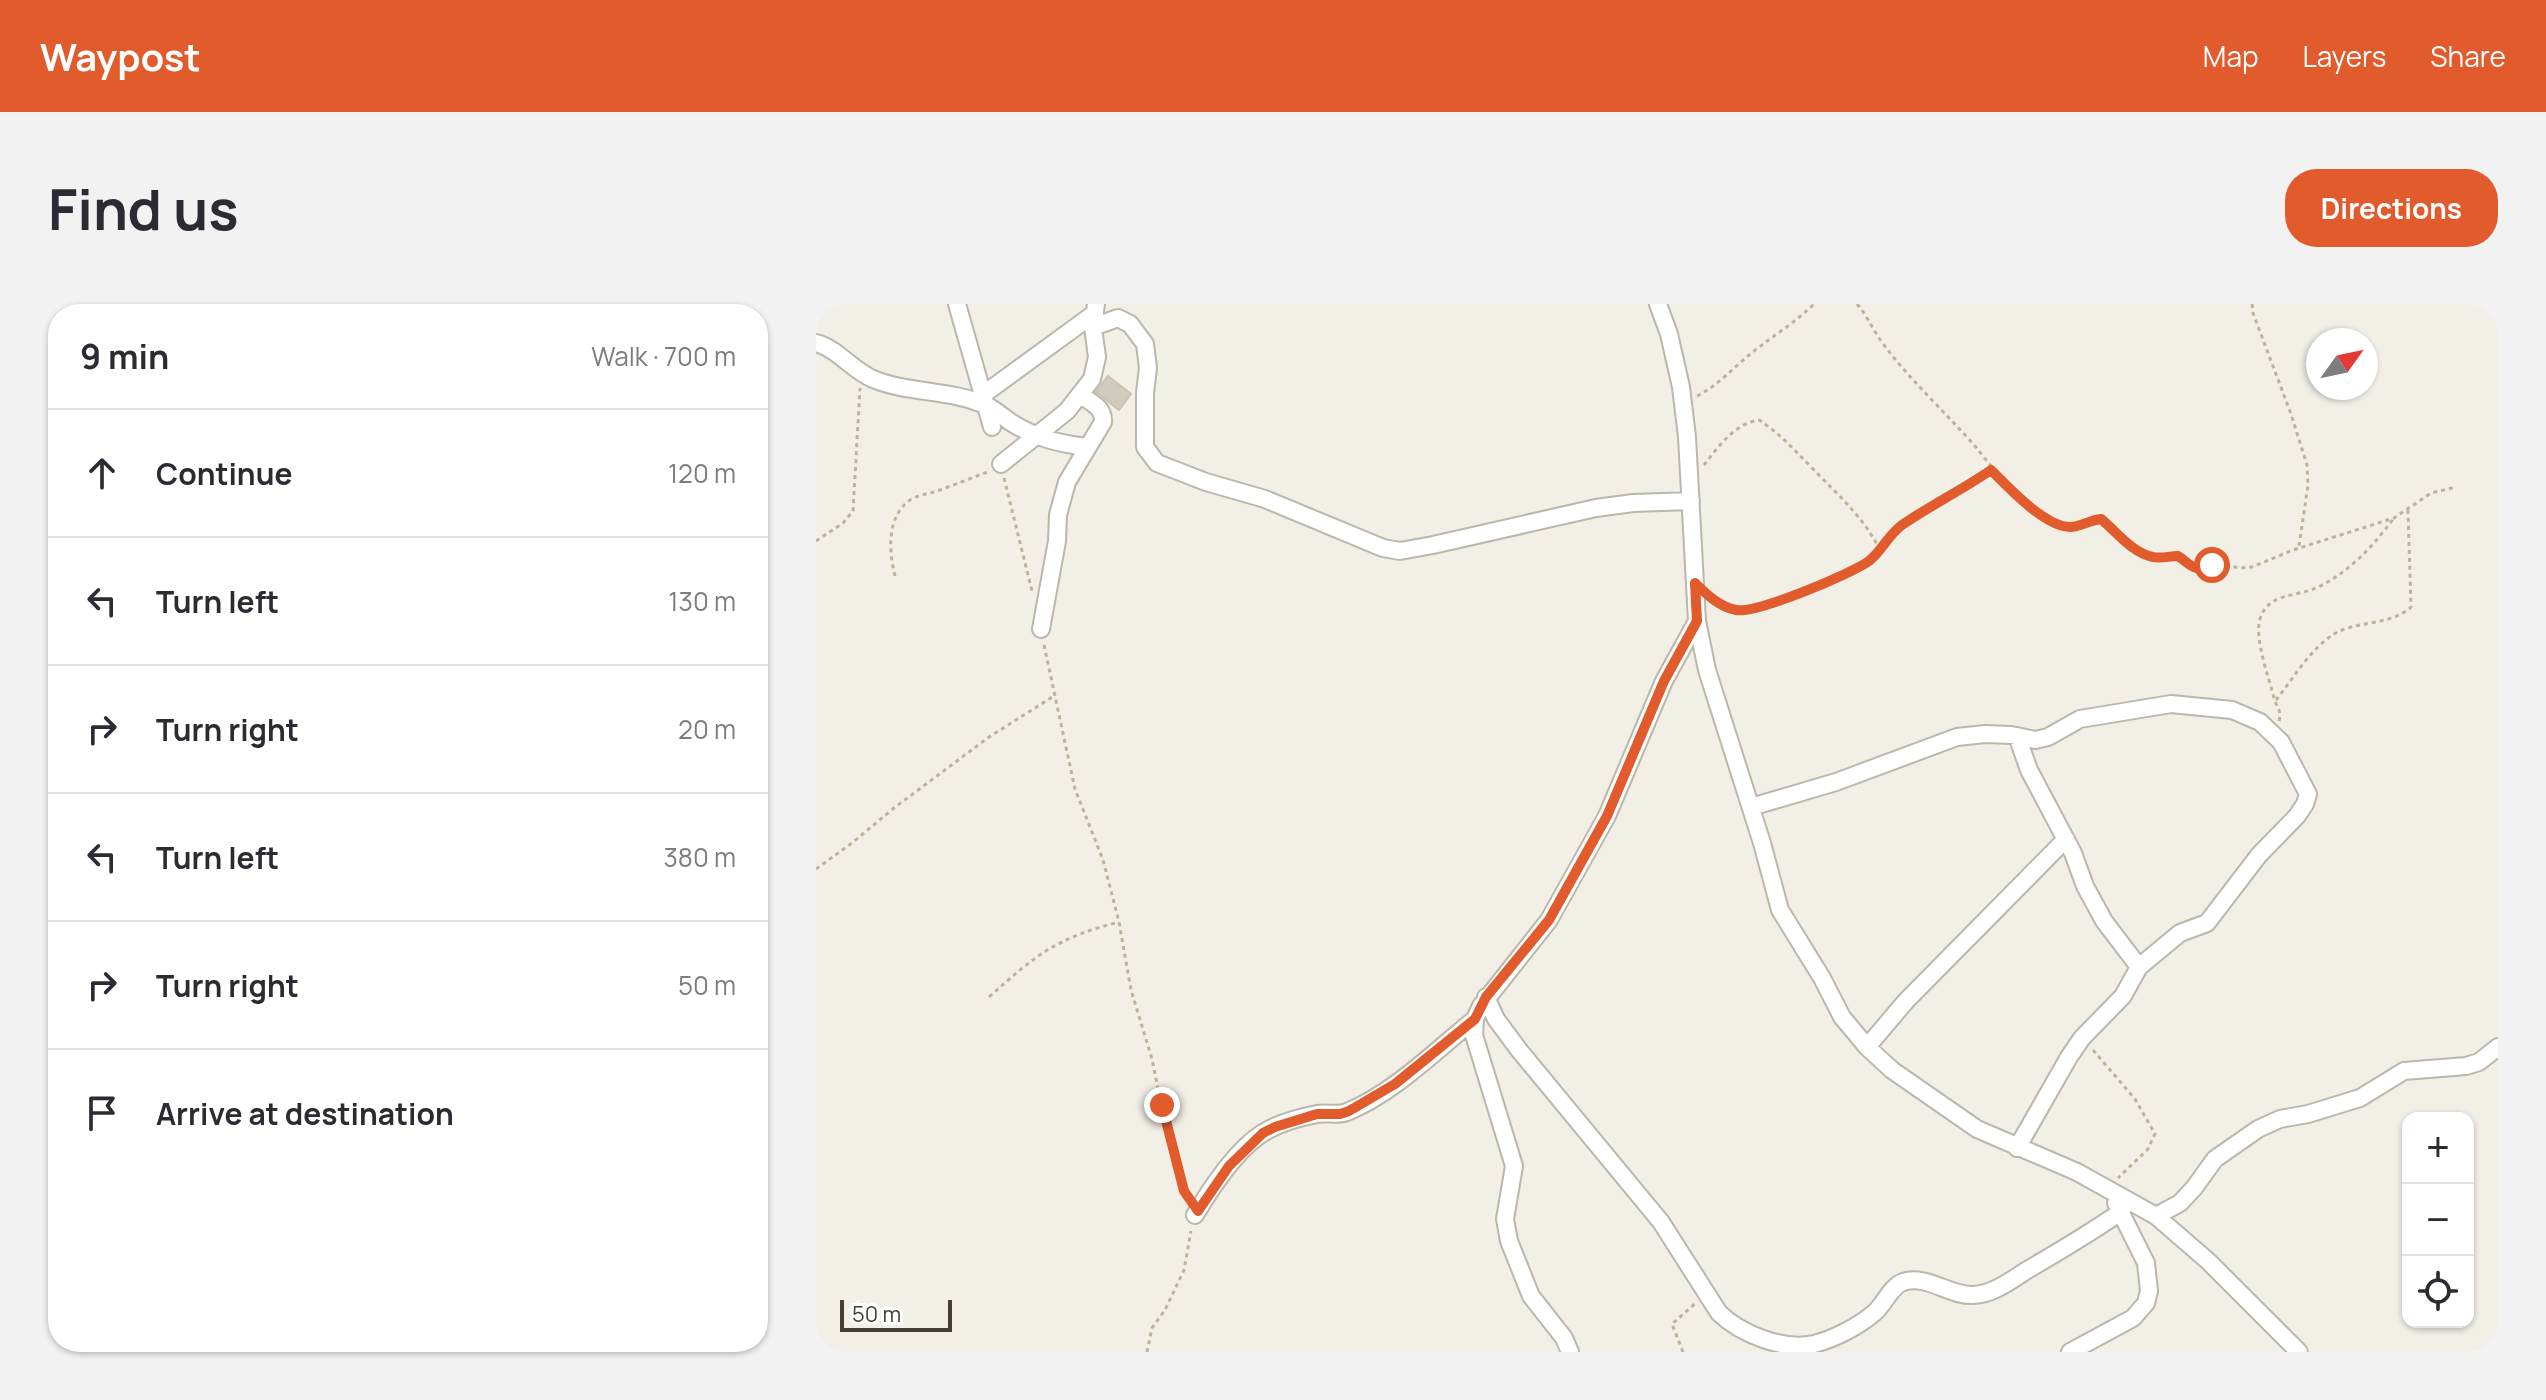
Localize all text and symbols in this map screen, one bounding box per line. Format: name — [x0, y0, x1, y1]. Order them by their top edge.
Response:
text: Waypost — [40, 30, 201, 82]
text: Map — [2203, 37, 2259, 75]
text: Layers — [2303, 37, 2386, 75]
text: Share — [2430, 37, 2506, 75]
button: Directions — [2285, 169, 2498, 247]
text: Find us — [48, 170, 239, 247]
north arrow — [2306, 328, 2378, 400]
text: 9 min — [80, 333, 169, 379]
text: Walk · 700 m — [591, 338, 736, 374]
icon: ahead — [80, 451, 124, 495]
text: Continue — [156, 453, 292, 494]
text: 120 m — [668, 455, 736, 491]
route start — [2194, 547, 2230, 583]
icon: left — [80, 579, 124, 623]
text: Turn left — [156, 581, 279, 622]
text: 130 m — [668, 583, 736, 619]
icon: right — [80, 707, 124, 751]
text: Turn right — [156, 709, 299, 750]
text: 20 m — [678, 711, 736, 747]
icon: left — [80, 835, 124, 879]
text: Turn left — [156, 837, 279, 878]
text: 380 m — [663, 839, 736, 875]
icon: right — [80, 963, 124, 1007]
text: Turn right — [156, 965, 299, 1006]
text: 50 m — [678, 967, 736, 1003]
route end — [1144, 1087, 1180, 1123]
icon: arrive — [80, 1091, 124, 1135]
text: Arrive at destination — [156, 1093, 454, 1134]
map controls — [2402, 1112, 2474, 1328]
button: + — [2402, 1112, 2474, 1184]
button: − — [2402, 1184, 2474, 1256]
button: locate — [2402, 1256, 2474, 1328]
scale bar — [840, 1296, 952, 1332]
text: 50 m — [852, 1299, 901, 1329]

